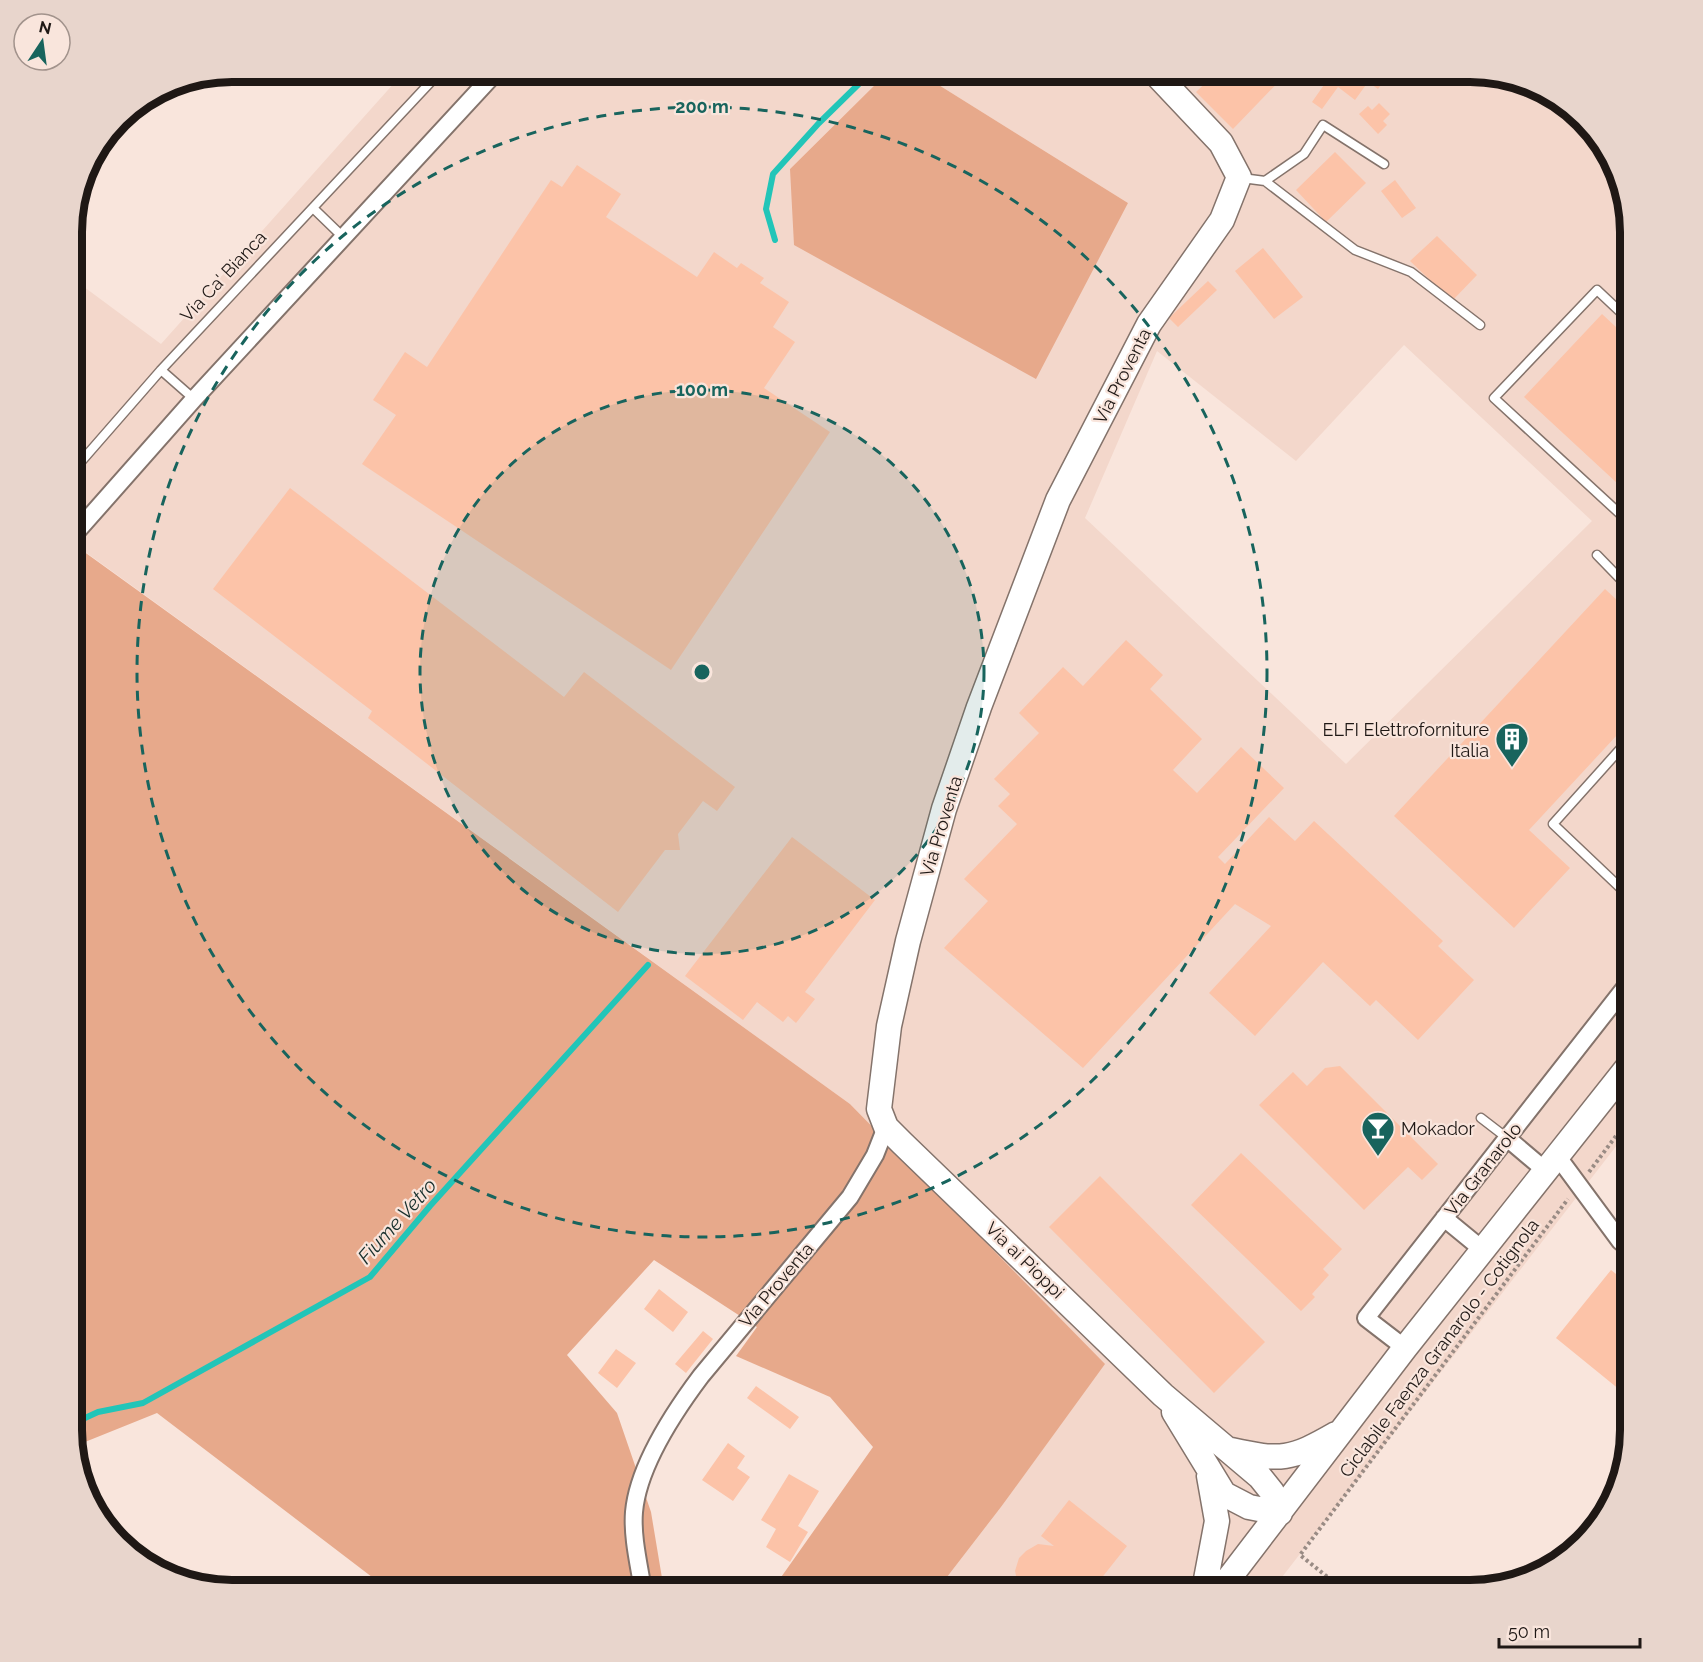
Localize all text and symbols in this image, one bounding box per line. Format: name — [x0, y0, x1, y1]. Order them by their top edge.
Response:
north arrow — [12, 12, 72, 72]
text: N — [37, 17, 53, 39]
text: 200 m — [675, 96, 729, 117]
street label: Via Ca' Bianca — [176, 226, 270, 326]
street label: Via Proventa — [1089, 325, 1155, 427]
text: 100 m — [676, 379, 728, 400]
centre of rings — [692, 662, 712, 682]
place label: ELFI Elettroforniture Italia — [1322, 719, 1489, 761]
building icon: ELFI Elettroforniture Italia — [1494, 721, 1530, 768]
street label: Via Proventa — [916, 773, 966, 879]
bar icon: Mokador — [1360, 1110, 1396, 1157]
place label: Mokador — [1401, 1118, 1476, 1139]
street label: Via Granarolo — [1440, 1118, 1526, 1220]
water label: Fiume Vetro — [353, 1173, 441, 1269]
street label: Ciclabile Faenza Granarolo - Cotignola — [1335, 1215, 1543, 1481]
street label: Via ai Pioppi — [981, 1217, 1069, 1303]
street label: Via Proventa — [734, 1238, 818, 1332]
scale bar — [1499, 1611, 1640, 1649]
text: 50 m — [1508, 1621, 1550, 1642]

